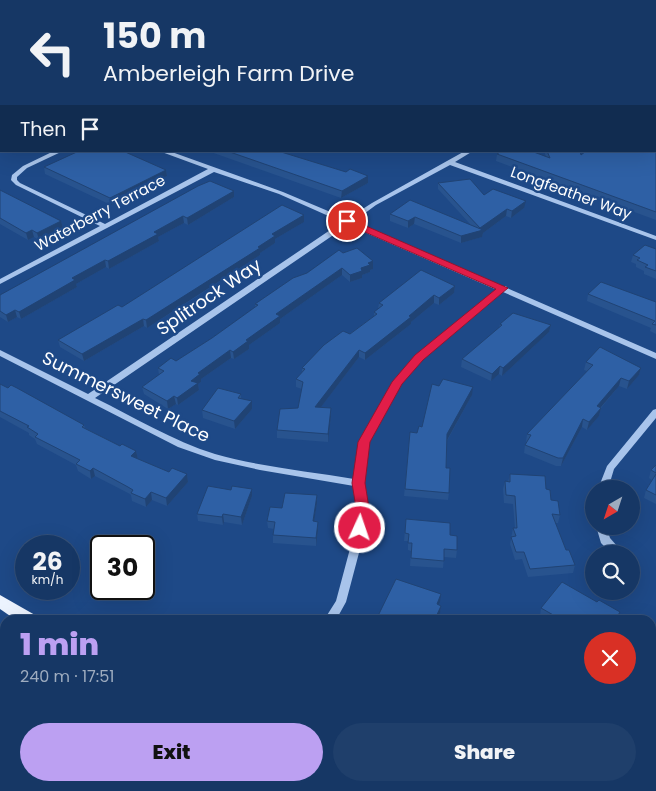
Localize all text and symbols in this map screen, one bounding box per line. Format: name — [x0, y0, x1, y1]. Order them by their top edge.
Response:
text: 150 m — [103, 11, 206, 60]
icon: left — [20, 20, 85, 85]
text: Amberleigh Farm Drive — [103, 58, 354, 89]
icon: arrive — [76, 115, 104, 143]
text: Then — [20, 116, 66, 143]
street label: Longfeather Way — [508, 161, 635, 224]
street label: Waterberry Terrace — [31, 169, 169, 256]
pin — [326, 200, 368, 242]
icon: arrive — [333, 207, 361, 235]
street label: Splitrock Way — [151, 252, 266, 341]
street label: Summersweet Place — [38, 345, 214, 448]
north arrow — [585, 480, 640, 535]
map controls — [585, 480, 640, 600]
position arrow — [333, 501, 385, 553]
speed limit sign: 30 — [90, 535, 155, 600]
text: 26 — [32, 544, 63, 579]
button: search — [585, 545, 640, 600]
text: km/h — [32, 571, 63, 588]
text: 1 min — [20, 623, 99, 666]
button: close — [584, 632, 636, 684]
text: 240 m · 17:51 — [20, 665, 114, 688]
button: Exit — [20, 723, 323, 781]
button: Share — [333, 723, 636, 781]

